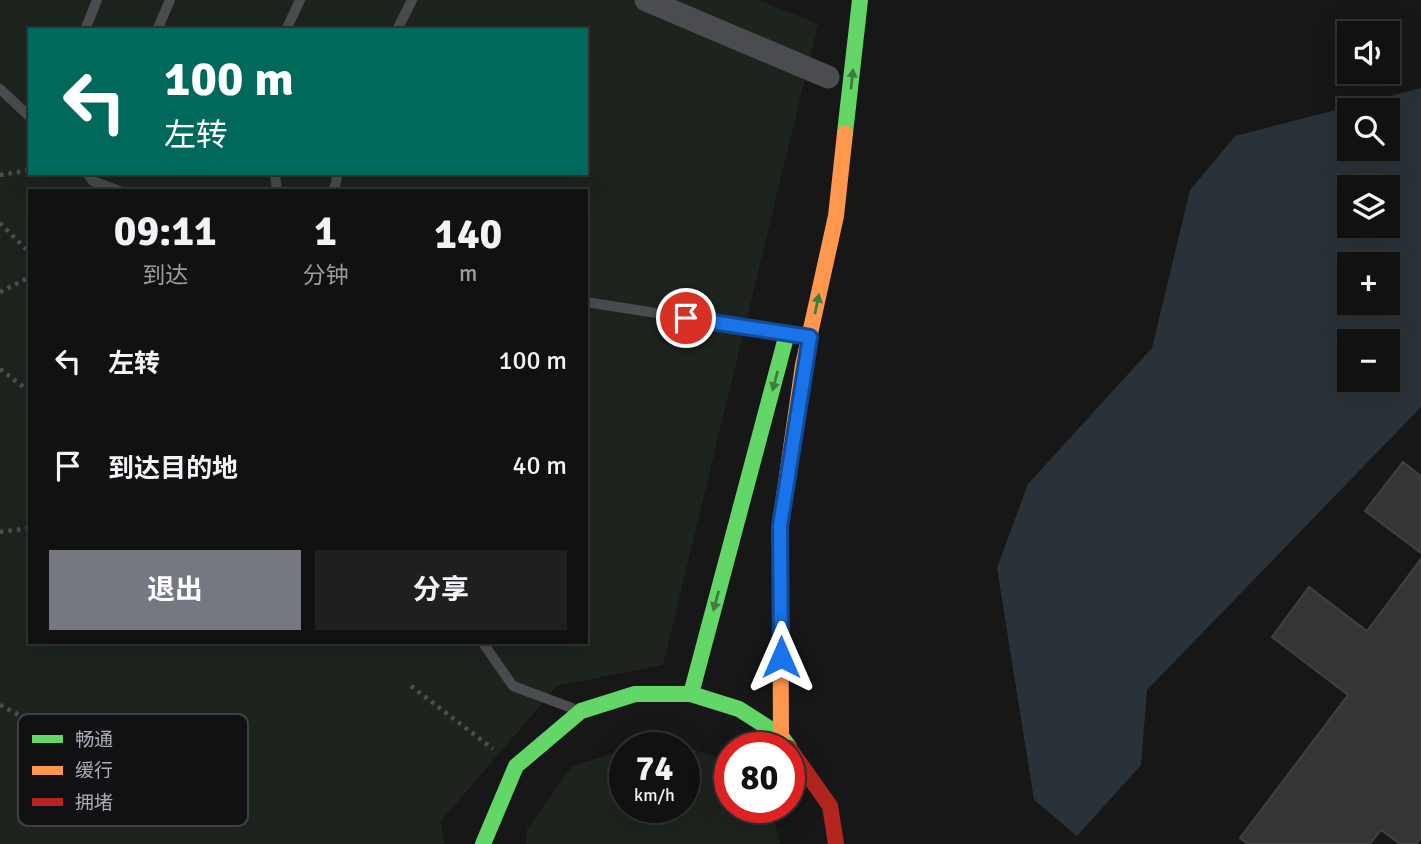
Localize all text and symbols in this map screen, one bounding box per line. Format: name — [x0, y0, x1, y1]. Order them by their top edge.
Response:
map controls — [1337, 21, 1400, 392]
button: sound — [1337, 21, 1400, 84]
text: 100 m — [164, 49, 294, 109]
icon: left — [49, 56, 140, 147]
one-way arrow — [846, 68, 857, 90]
button: search — [1337, 98, 1400, 161]
text: 左转 — [164, 116, 228, 155]
button: layers — [1337, 175, 1400, 238]
text: 09:11 — [114, 206, 217, 257]
text: 1 — [314, 206, 337, 257]
text: 140 — [434, 209, 502, 260]
button: + — [1337, 252, 1400, 315]
text: m — [459, 259, 477, 288]
text: 到达 — [142, 261, 188, 290]
text: 分钟 — [303, 261, 349, 290]
pin — [656, 288, 716, 348]
one-way arrow — [812, 293, 823, 315]
icon: arrive — [667, 299, 705, 337]
button: − — [1337, 329, 1400, 392]
icon: left — [49, 342, 87, 380]
text: 100 m — [498, 345, 567, 377]
text: 左转 — [108, 348, 160, 380]
one-way arrow — [769, 370, 780, 392]
icon: arrive — [49, 447, 87, 485]
text: 40 m — [512, 450, 567, 482]
text: 到达目的地 — [108, 453, 238, 485]
button: 退出 — [49, 550, 301, 630]
button: 分享 — [315, 550, 567, 630]
one-way arrow — [710, 590, 721, 612]
position arrow — [744, 620, 818, 694]
legend — [18, 714, 248, 826]
text: 畅通 — [75, 728, 113, 752]
speed limit sign: 80 — [714, 732, 805, 823]
text: 74 — [636, 747, 673, 790]
text: 缓行 — [75, 759, 113, 783]
text: km/h — [634, 784, 675, 806]
text: 拥堵 — [75, 791, 113, 815]

